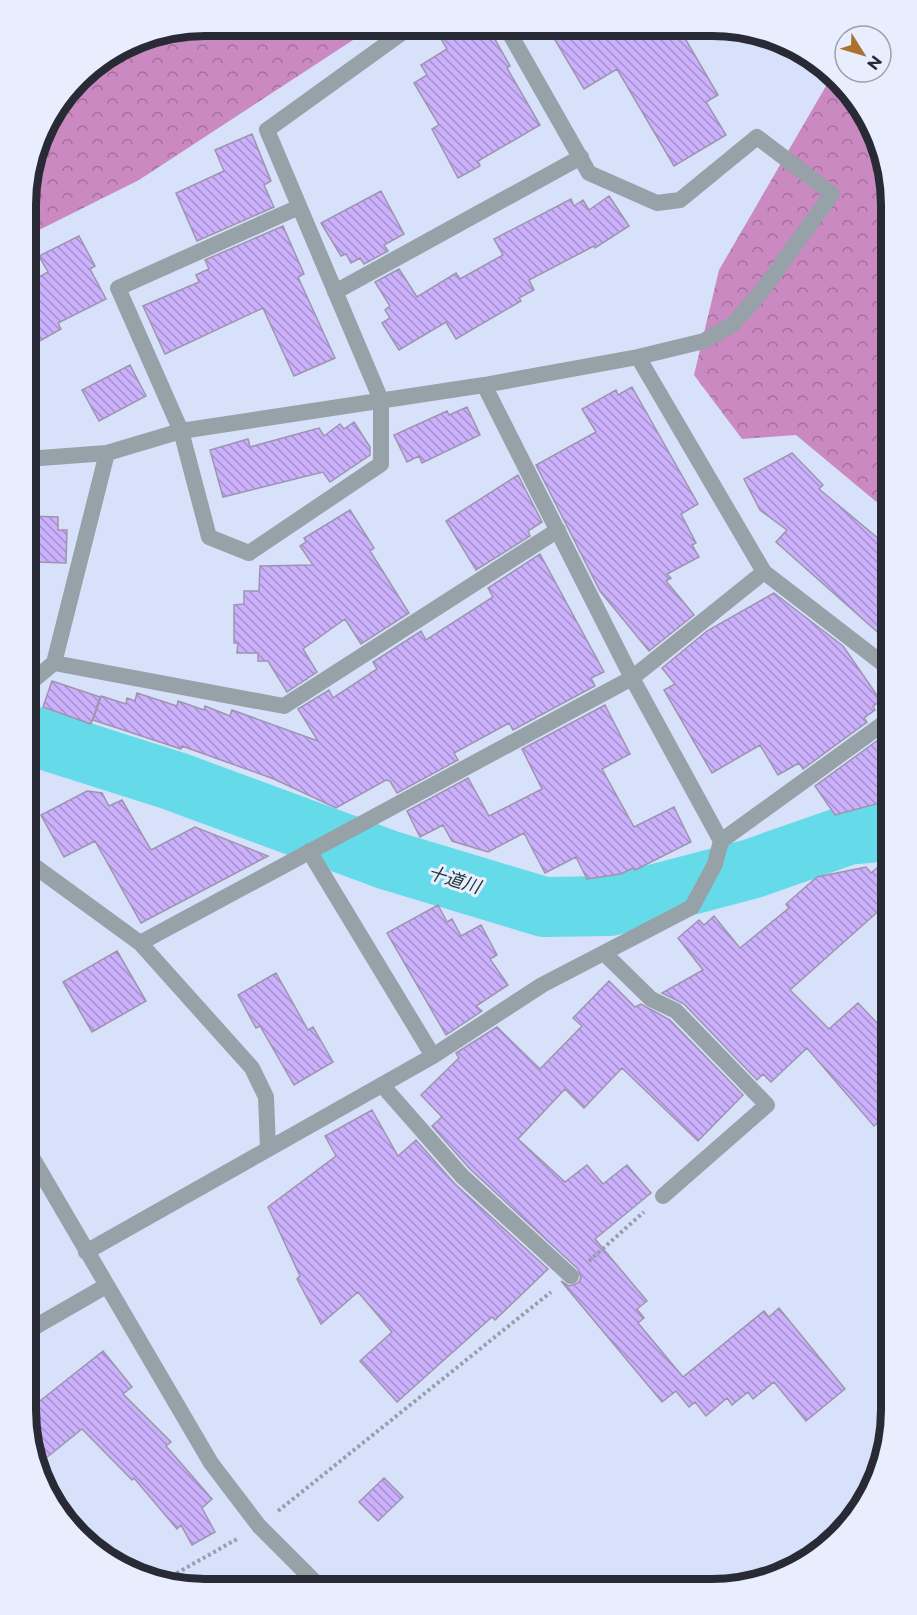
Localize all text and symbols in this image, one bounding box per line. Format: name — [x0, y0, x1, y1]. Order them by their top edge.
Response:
north arrow — [833, 24, 893, 84]
text: N — [863, 52, 886, 74]
water label: 十道川 — [425, 862, 485, 899]

